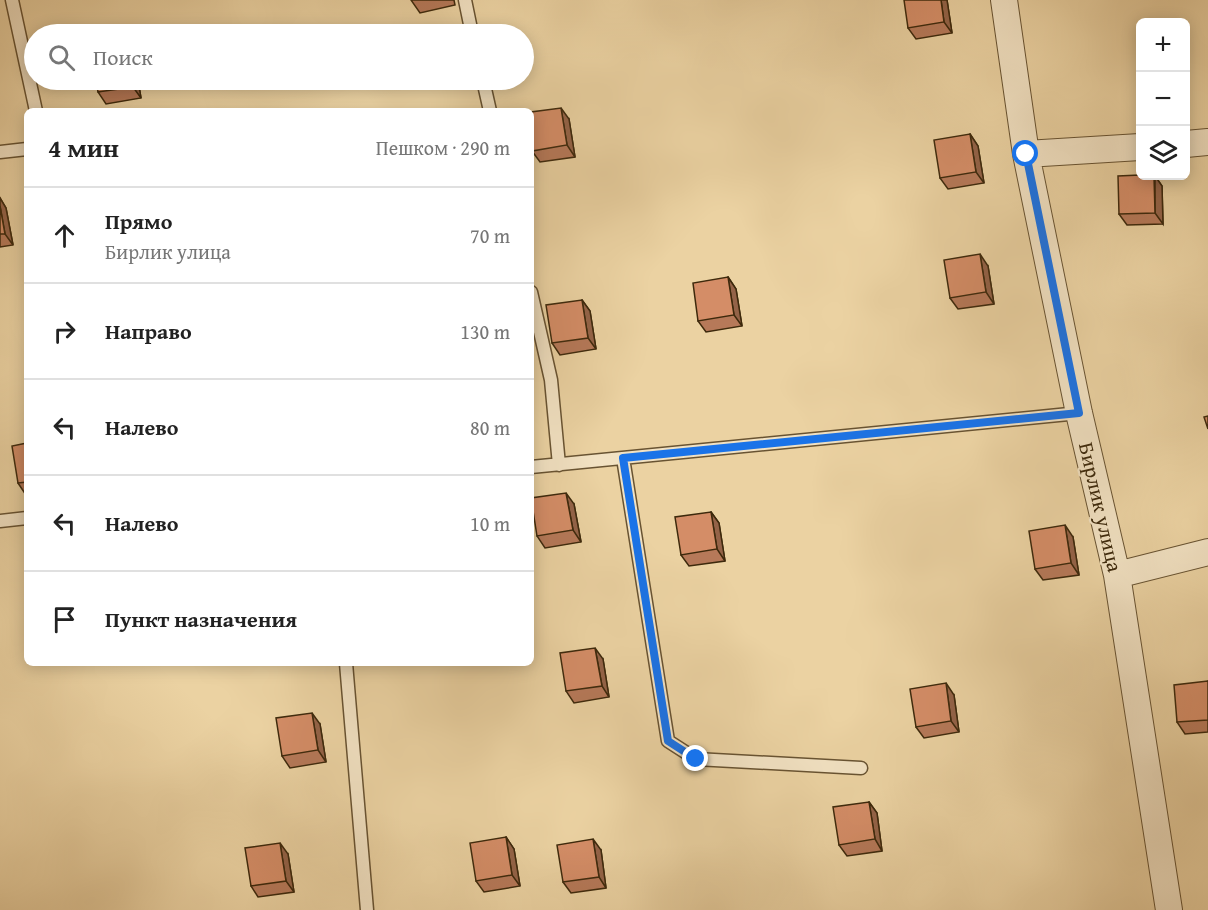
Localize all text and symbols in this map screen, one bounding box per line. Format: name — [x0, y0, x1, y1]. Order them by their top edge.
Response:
map controls — [1136, 18, 1190, 180]
button: + — [1136, 18, 1190, 72]
search box — [24, 24, 534, 90]
icon: search — [45, 41, 78, 74]
text: Поиск — [93, 41, 153, 73]
button: − — [1136, 72, 1190, 126]
button: layers — [1136, 126, 1190, 180]
text: 4 мин — [48, 128, 119, 167]
text: Пешком · 290 m — [376, 133, 510, 162]
route start — [1012, 140, 1038, 166]
text: Прямо — [105, 205, 172, 237]
icon: ahead — [48, 219, 81, 252]
text: 70 m — [470, 221, 510, 250]
text: Бирлик улица — [105, 237, 231, 266]
icon: right — [48, 315, 81, 348]
text: Направо — [105, 315, 192, 347]
text: 130 m — [460, 317, 510, 346]
icon: left — [48, 411, 81, 444]
text: Налево — [105, 411, 178, 443]
text: 80 m — [470, 413, 510, 442]
street label: Бирлик улица — [1071, 439, 1131, 575]
icon: left — [48, 507, 81, 540]
text: Налево — [105, 507, 178, 539]
text: 10 m — [470, 509, 510, 538]
icon: arrive — [48, 603, 81, 636]
text: Пункт назначения — [105, 603, 297, 635]
route end — [682, 745, 708, 771]

